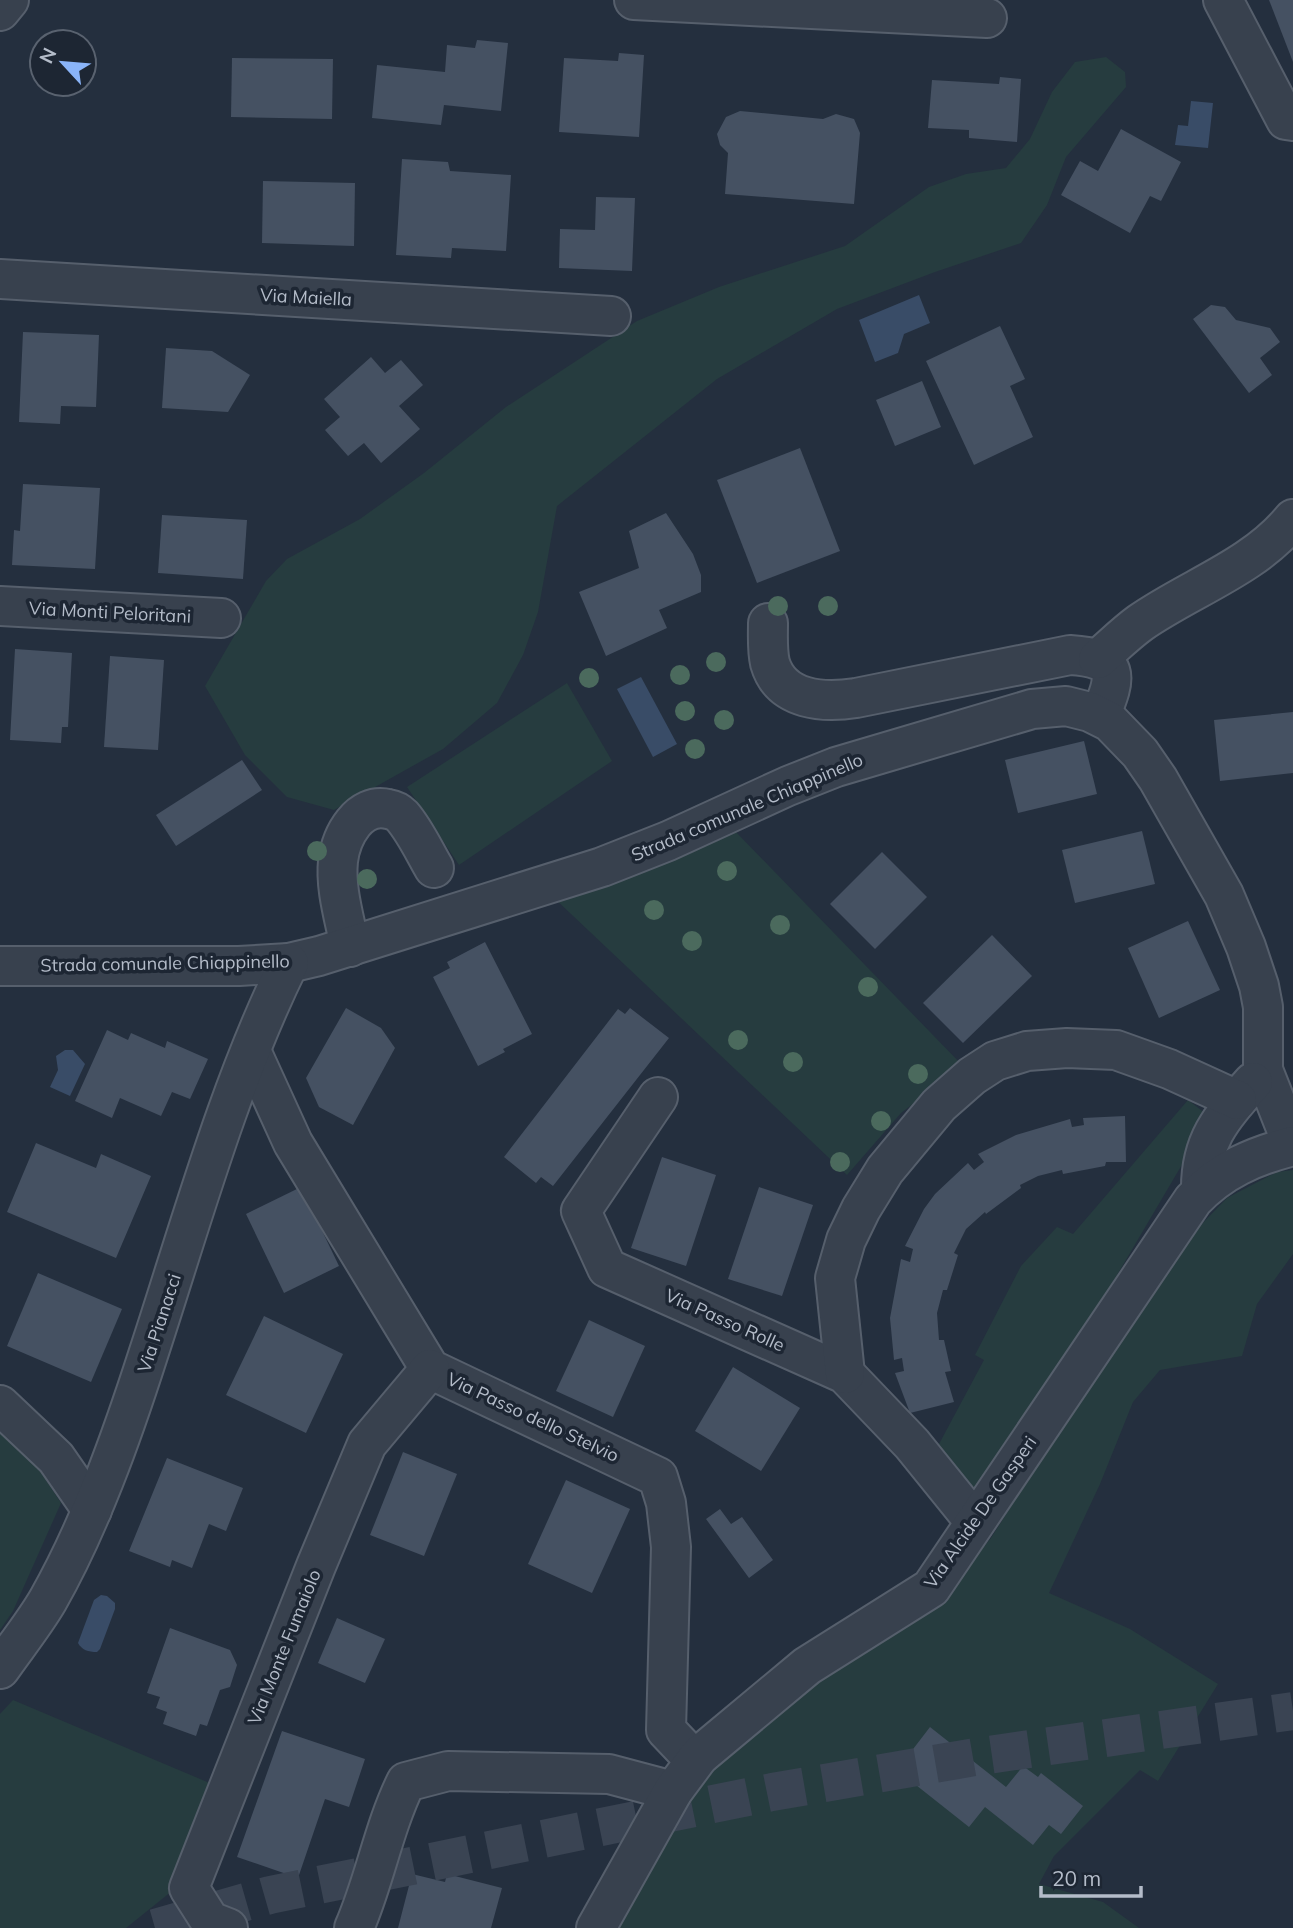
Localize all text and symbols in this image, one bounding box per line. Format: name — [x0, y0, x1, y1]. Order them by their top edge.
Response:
north arrow — [28, 28, 98, 98]
text: N — [34, 44, 62, 67]
street label: Via Maiella — [259, 283, 353, 311]
street label: Via Monti Peloritani — [28, 596, 192, 628]
street label: Strada comunale Chiappinello — [628, 748, 866, 866]
street label: Strada comunale Chiappinello — [40, 949, 290, 977]
street label: Via Pianacci — [132, 1271, 186, 1375]
street label: Via Passo Rolle — [662, 1283, 788, 1357]
street label: Via Passo dello Stelvio — [443, 1367, 623, 1467]
street label: Via Alcide De Gasperi — [919, 1431, 1041, 1593]
street label: Via Monte Fumaiolo — [242, 1566, 326, 1728]
scale bar — [1041, 1854, 1141, 1898]
text: 20 m — [1052, 1865, 1101, 1891]

